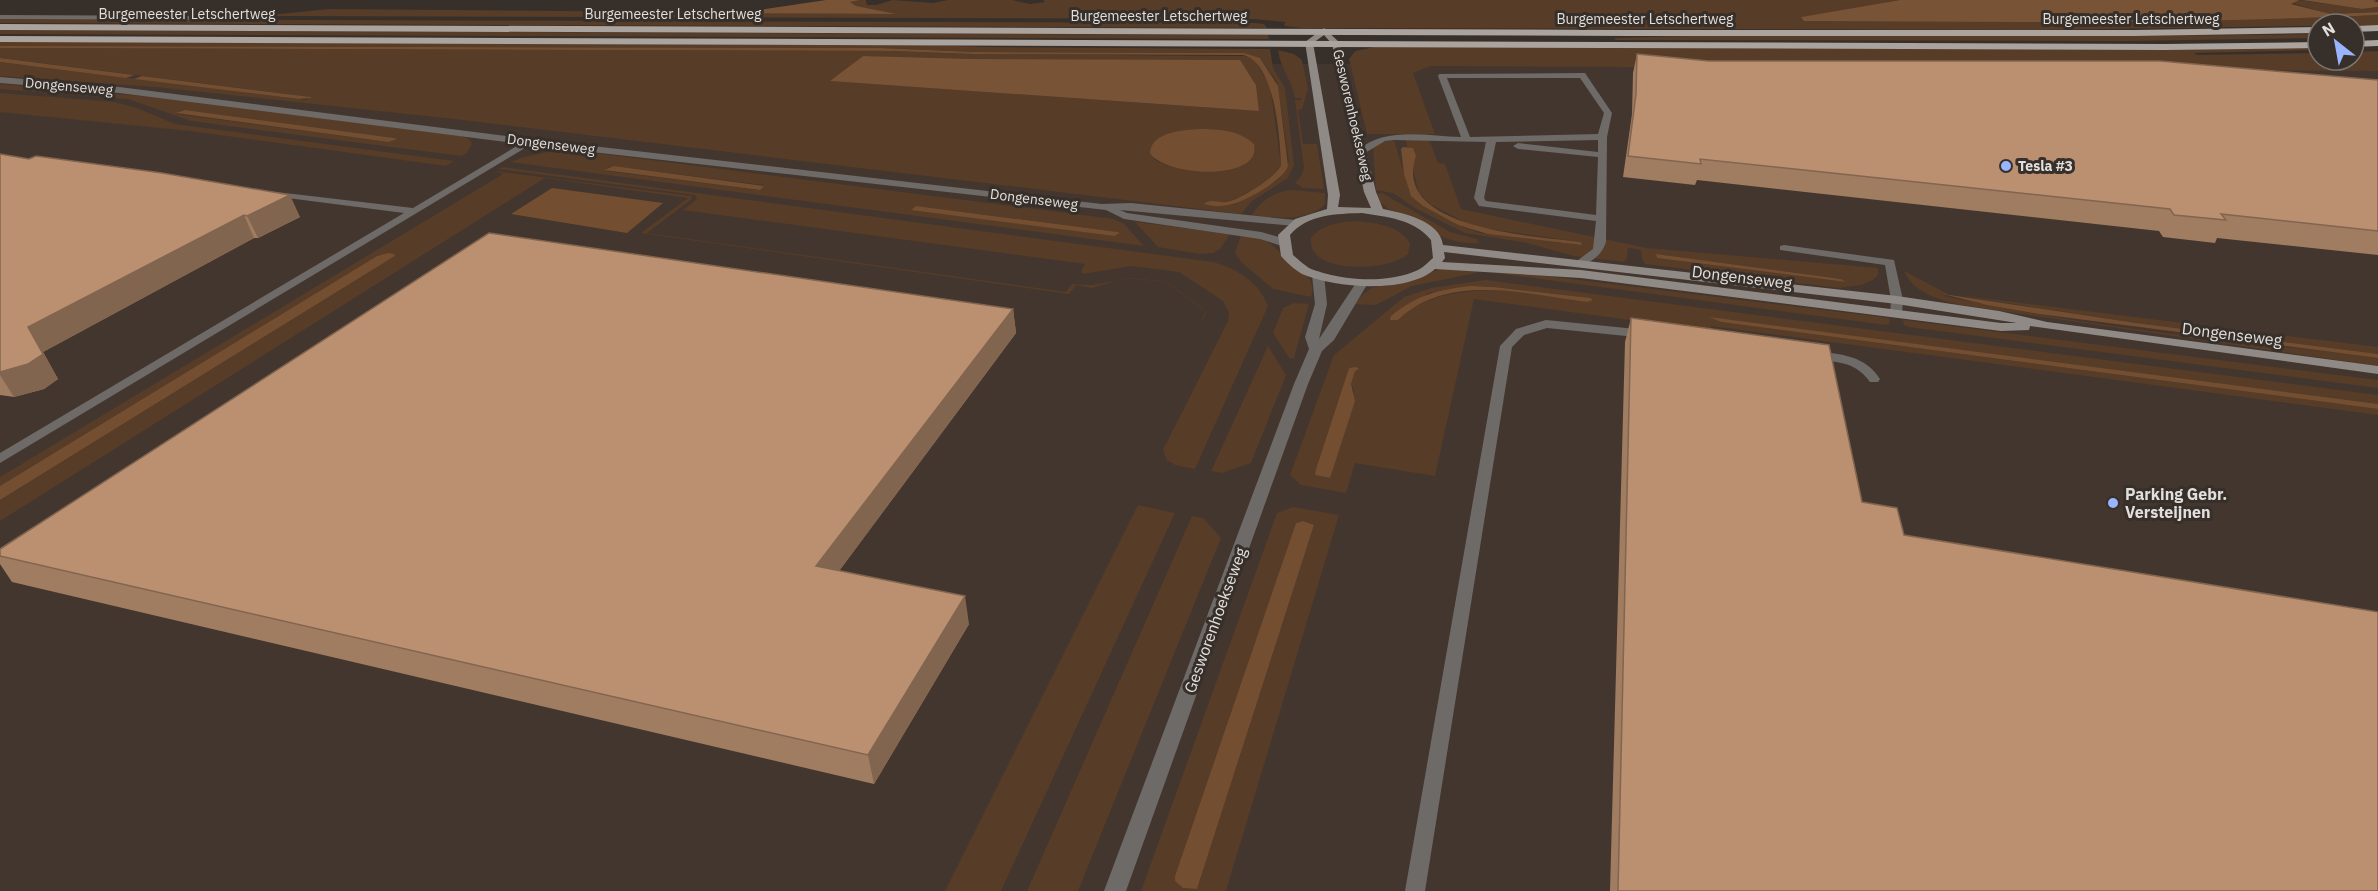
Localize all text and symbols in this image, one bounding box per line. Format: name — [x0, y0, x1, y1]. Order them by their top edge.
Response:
street label: Burgemeester Letschertweg — [98, 5, 276, 23]
street label: Burgemeester Letschertweg — [584, 5, 762, 23]
street label: Burgemeester Letschertweg — [1070, 7, 1248, 25]
street label: Burgemeester Letschertweg — [1556, 10, 1734, 28]
street label: Burgemeester Letschertweg — [2042, 10, 2220, 28]
north arrow — [2306, 12, 2366, 72]
text: N — [2318, 18, 2338, 41]
street label: Gesworenhoekseweg — [1329, 48, 1377, 183]
street label: Dongenseweg — [24, 73, 114, 99]
street label: Dongenseweg — [506, 130, 597, 158]
place label: Tesla #3 — [2018, 157, 2073, 175]
marker: Tesla #3 — [1999, 159, 2013, 173]
street label: Dongenseweg — [989, 185, 1080, 213]
street label: Dongenseweg — [1691, 261, 1794, 293]
street label: Dongenseweg — [2181, 318, 2284, 350]
place label: Parking Gebr. Versteijnen — [2125, 484, 2227, 522]
marker: Parking Gebr. Versteijnen — [2106, 496, 2120, 510]
street label: Gesworenhoekseweg — [1179, 544, 1251, 696]

